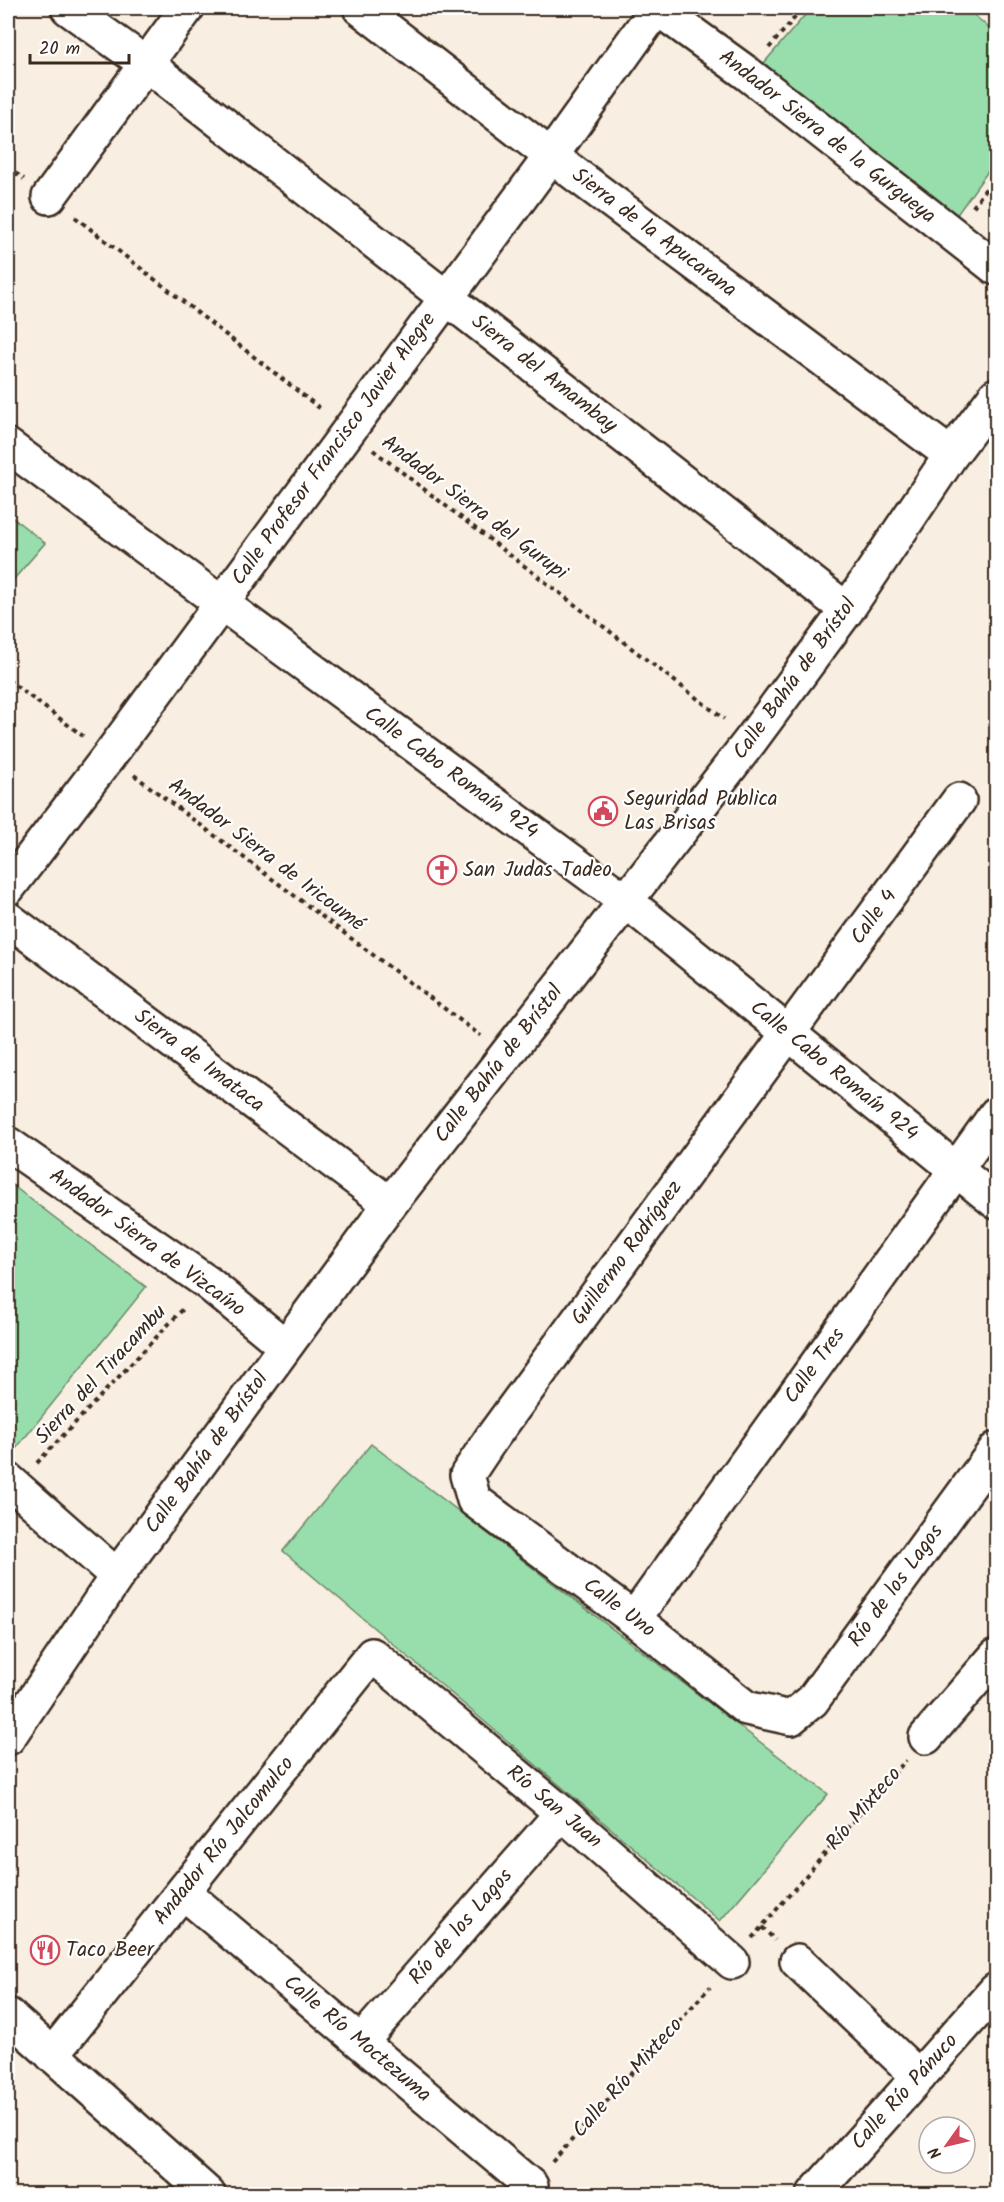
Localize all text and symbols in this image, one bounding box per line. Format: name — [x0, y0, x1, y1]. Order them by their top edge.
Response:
scale bar — [30, 27, 129, 65]
text: 20 m — [39, 35, 80, 64]
street label: Andador Sierra de la Gurgueya — [711, 41, 943, 233]
street label: Sierra de la Apucarana — [564, 160, 744, 306]
street label: Calle Profesor Francisco Javier Alegre — [223, 305, 445, 593]
street label: Sierra del Amambay — [464, 306, 624, 442]
street label: Andador Sierra del Gurupi — [374, 427, 575, 590]
street label: Calle Bahía de Brístol — [725, 591, 865, 767]
street label: Calle Cabo Romaín 924 — [357, 698, 545, 848]
street label: Andador Sierra de Iricoumé — [161, 770, 372, 941]
place label: Seguridad Publica Las Brisas — [624, 783, 778, 840]
public building icon: Seguridad Publica Las Brisas — [587, 795, 619, 827]
church icon: San Judas Tadeo — [426, 854, 458, 886]
place label: San Judas Tadeo — [463, 854, 612, 887]
street label: Calle 4 — [842, 882, 906, 952]
street label: Calle Bahía de Brístol — [426, 978, 572, 1150]
street label: Calle Cabo Romaín 924 — [742, 992, 926, 1150]
street label: Sierra de Imataca — [127, 1001, 271, 1121]
street label: Andador Sierra de Vizcaíno — [42, 1160, 252, 1326]
street label: Guillermo Rodríguez — [563, 1174, 691, 1332]
street label: Sierra del Tiracambu — [27, 1297, 175, 1453]
street label: Calle Tres — [776, 1321, 854, 1411]
street label: Calle Bahía de Brístol — [137, 1365, 277, 1541]
street label: Río de los Lagos — [840, 1517, 952, 1654]
street label: Calle Uno — [576, 1570, 662, 1646]
street label: Andador Río Jalcomulco — [145, 1749, 303, 1933]
street label: Río San Juan — [499, 1757, 609, 1857]
street label: Río Mixteco — [818, 1760, 910, 1858]
street label: Río de los Lagos — [401, 1861, 521, 1993]
restaurant icon: Taco Beer — [29, 1934, 61, 1966]
place label: Taco Beer — [66, 1934, 155, 1967]
street label: Calle Río Moctezuma — [276, 1967, 438, 2111]
street label: Calle Río Mixteco — [565, 2010, 691, 2146]
street label: Calle Río Pánuco — [843, 2026, 967, 2158]
north arrow — [917, 2115, 977, 2175]
text: N — [923, 2141, 949, 2164]

